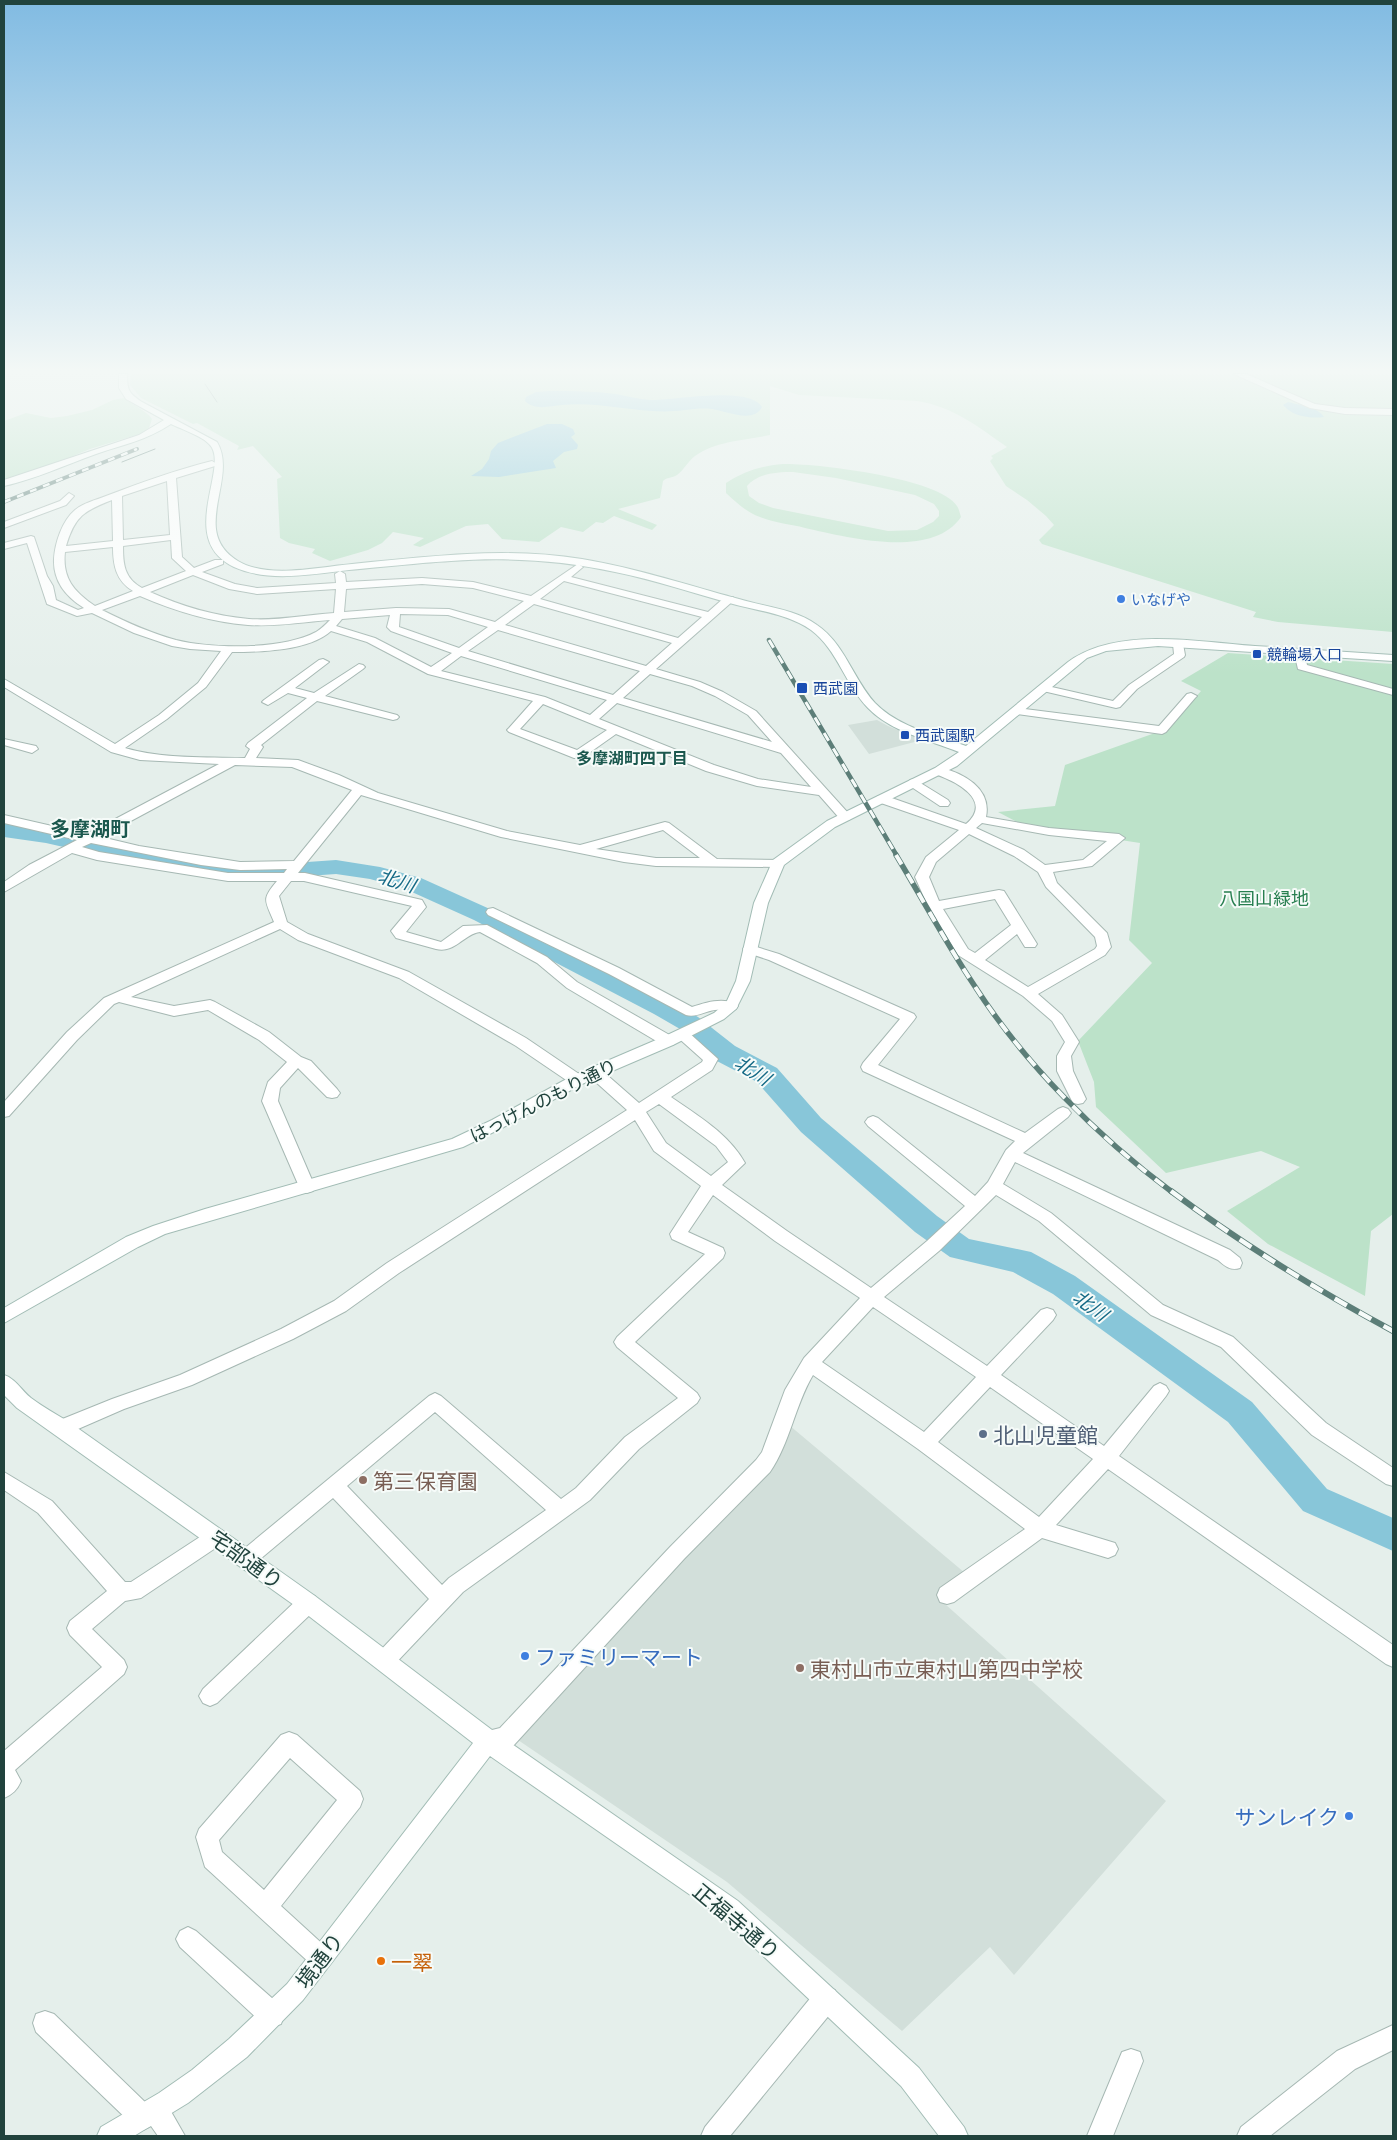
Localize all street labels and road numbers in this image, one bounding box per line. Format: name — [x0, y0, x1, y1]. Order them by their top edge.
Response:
street label: はっけんのもり通り — [466, 1053, 620, 1147]
street label: 宅部通り — [206, 1524, 288, 1594]
street label: 正福寺通り — [689, 1878, 785, 1964]
street label: 境通り — [290, 1927, 348, 1993]

